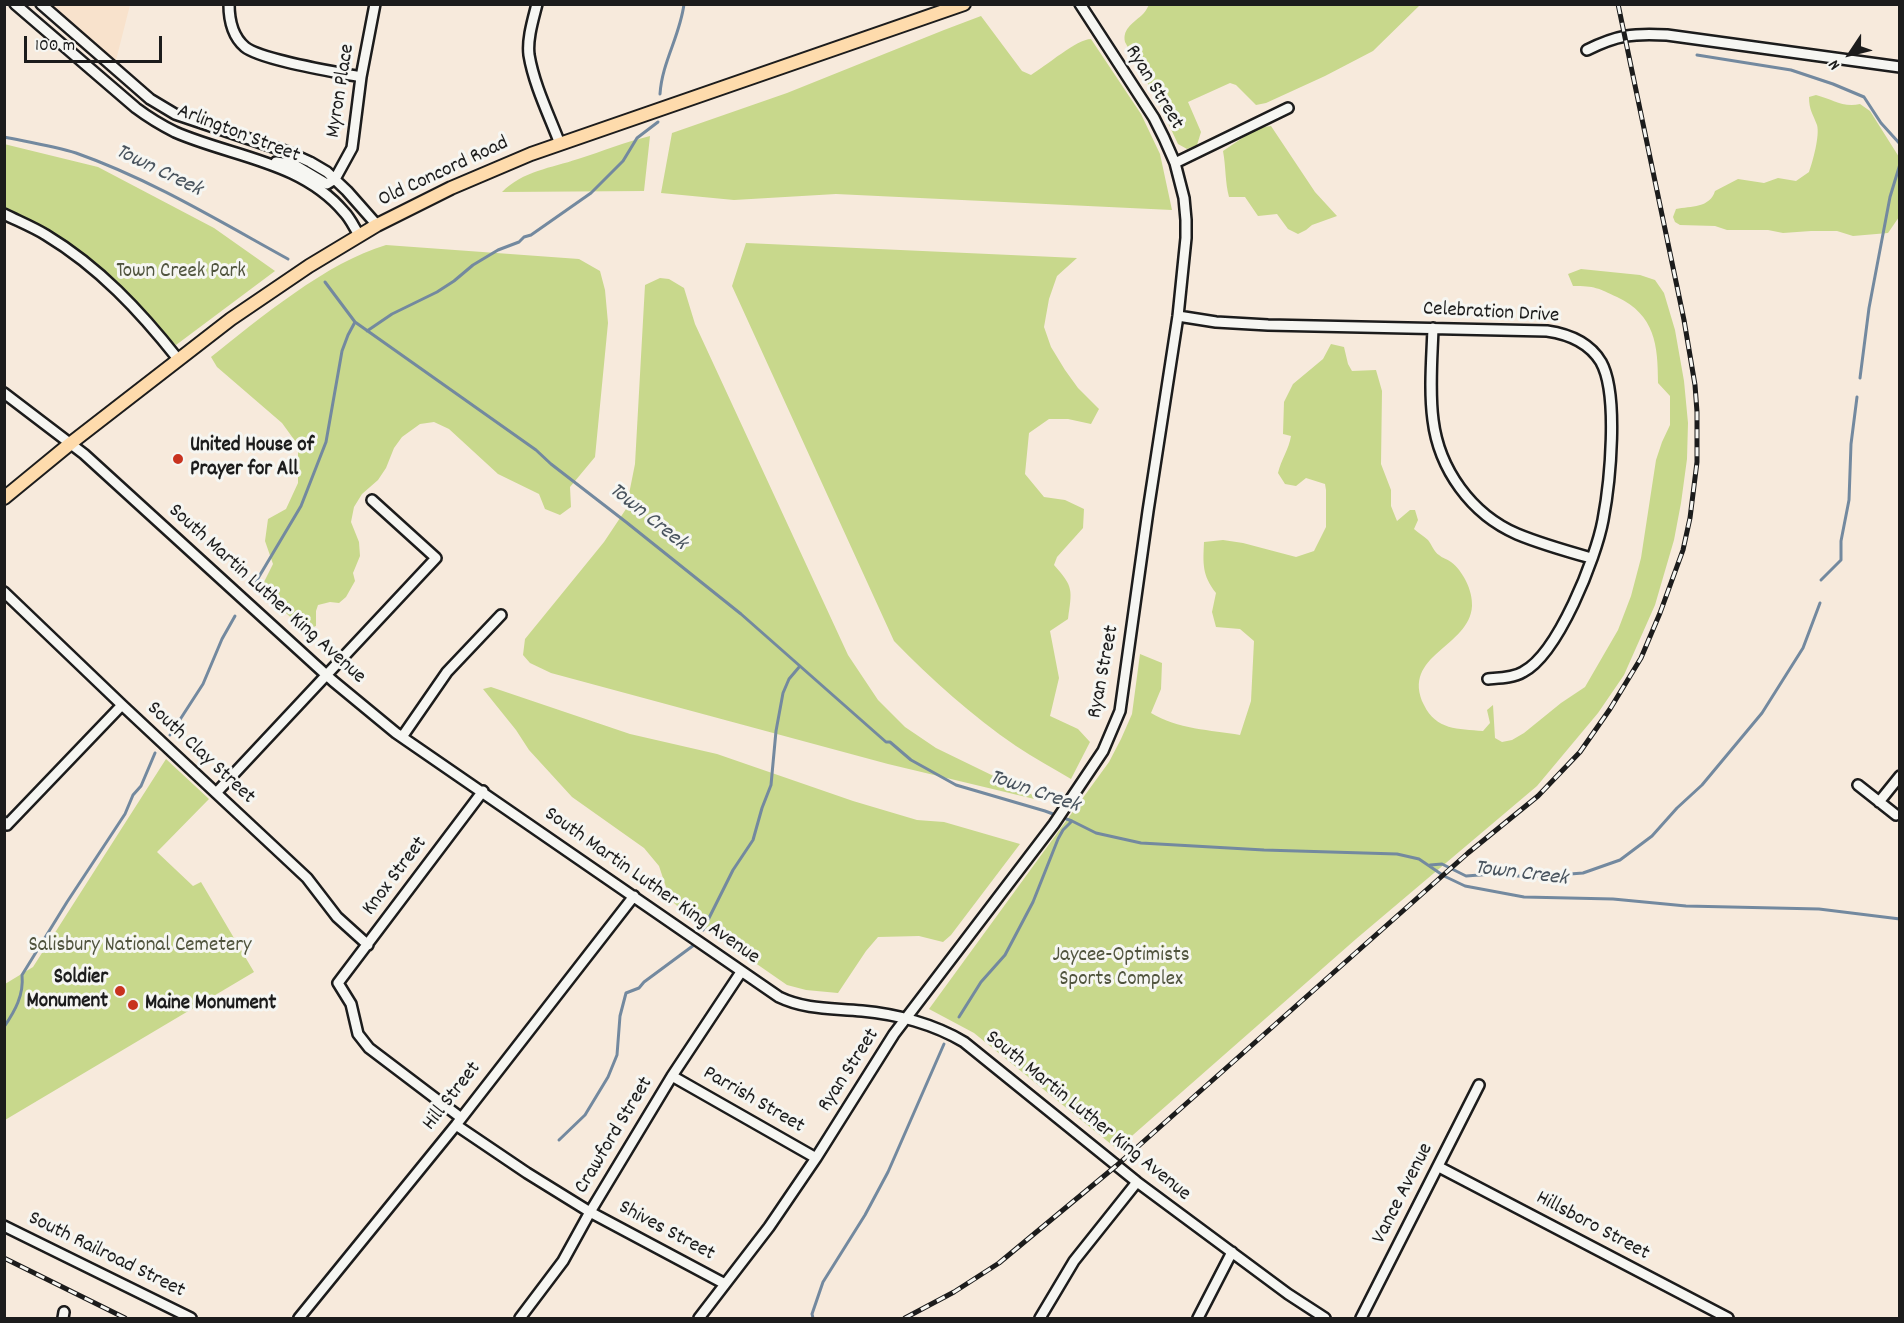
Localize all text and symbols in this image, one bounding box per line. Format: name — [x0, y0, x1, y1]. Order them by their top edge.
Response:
scale bar — [27, 24, 165, 62]
north arrow — [1820, 24, 1880, 84]
text: 100 m — [35, 34, 75, 59]
street label: Ryan Street — [1118, 41, 1188, 135]
street label: Myron Place — [322, 42, 362, 140]
text: N — [1823, 55, 1847, 74]
street label: Arlington Street — [173, 100, 303, 170]
street label: Old Concord Road — [375, 132, 513, 214]
water label: Town Creek — [110, 140, 206, 204]
park label: Town Creek Park — [116, 260, 246, 286]
street label: Celebration Drive — [1422, 298, 1560, 330]
place label: United House of Prayer for All — [190, 434, 314, 484]
marker: United House of Prayer for All — [171, 452, 185, 466]
water label: Town Creek — [602, 478, 692, 558]
street label: South Martin Luther King Avenue — [162, 500, 370, 690]
street label: Ryan Street — [1084, 623, 1126, 721]
street label: South Clay Street — [140, 697, 260, 811]
water label: Town Creek — [986, 765, 1082, 821]
street label: South Martin Luther King Avenue — [538, 803, 764, 971]
street label: Knox Street — [358, 833, 434, 921]
water label: Town Creek — [1473, 856, 1569, 894]
park label: Salisbury National Cemetery — [28, 934, 252, 960]
park label: Jaycee-Optimists Sports Complex — [1052, 944, 1190, 994]
place label: Soldier Monument — [26, 966, 108, 1016]
marker: Soldier Monument — [113, 984, 127, 998]
place label: Maine Monument — [145, 992, 276, 1018]
marker: Maine Monument — [126, 998, 140, 1012]
street label: Ryan Street — [814, 1025, 886, 1117]
street label: South Martin Luther King Avenue — [979, 1026, 1195, 1208]
street label: Hill Street — [418, 1058, 488, 1136]
street label: Parrish Street — [698, 1062, 808, 1140]
street label: Crawford Street — [570, 1073, 660, 1199]
street label: Vance Avenue — [1368, 1139, 1440, 1249]
street label: Hillsboro Street — [1531, 1187, 1653, 1267]
street label: Shives Street — [614, 1196, 718, 1268]
street label: South Railroad Street — [23, 1207, 189, 1305]

